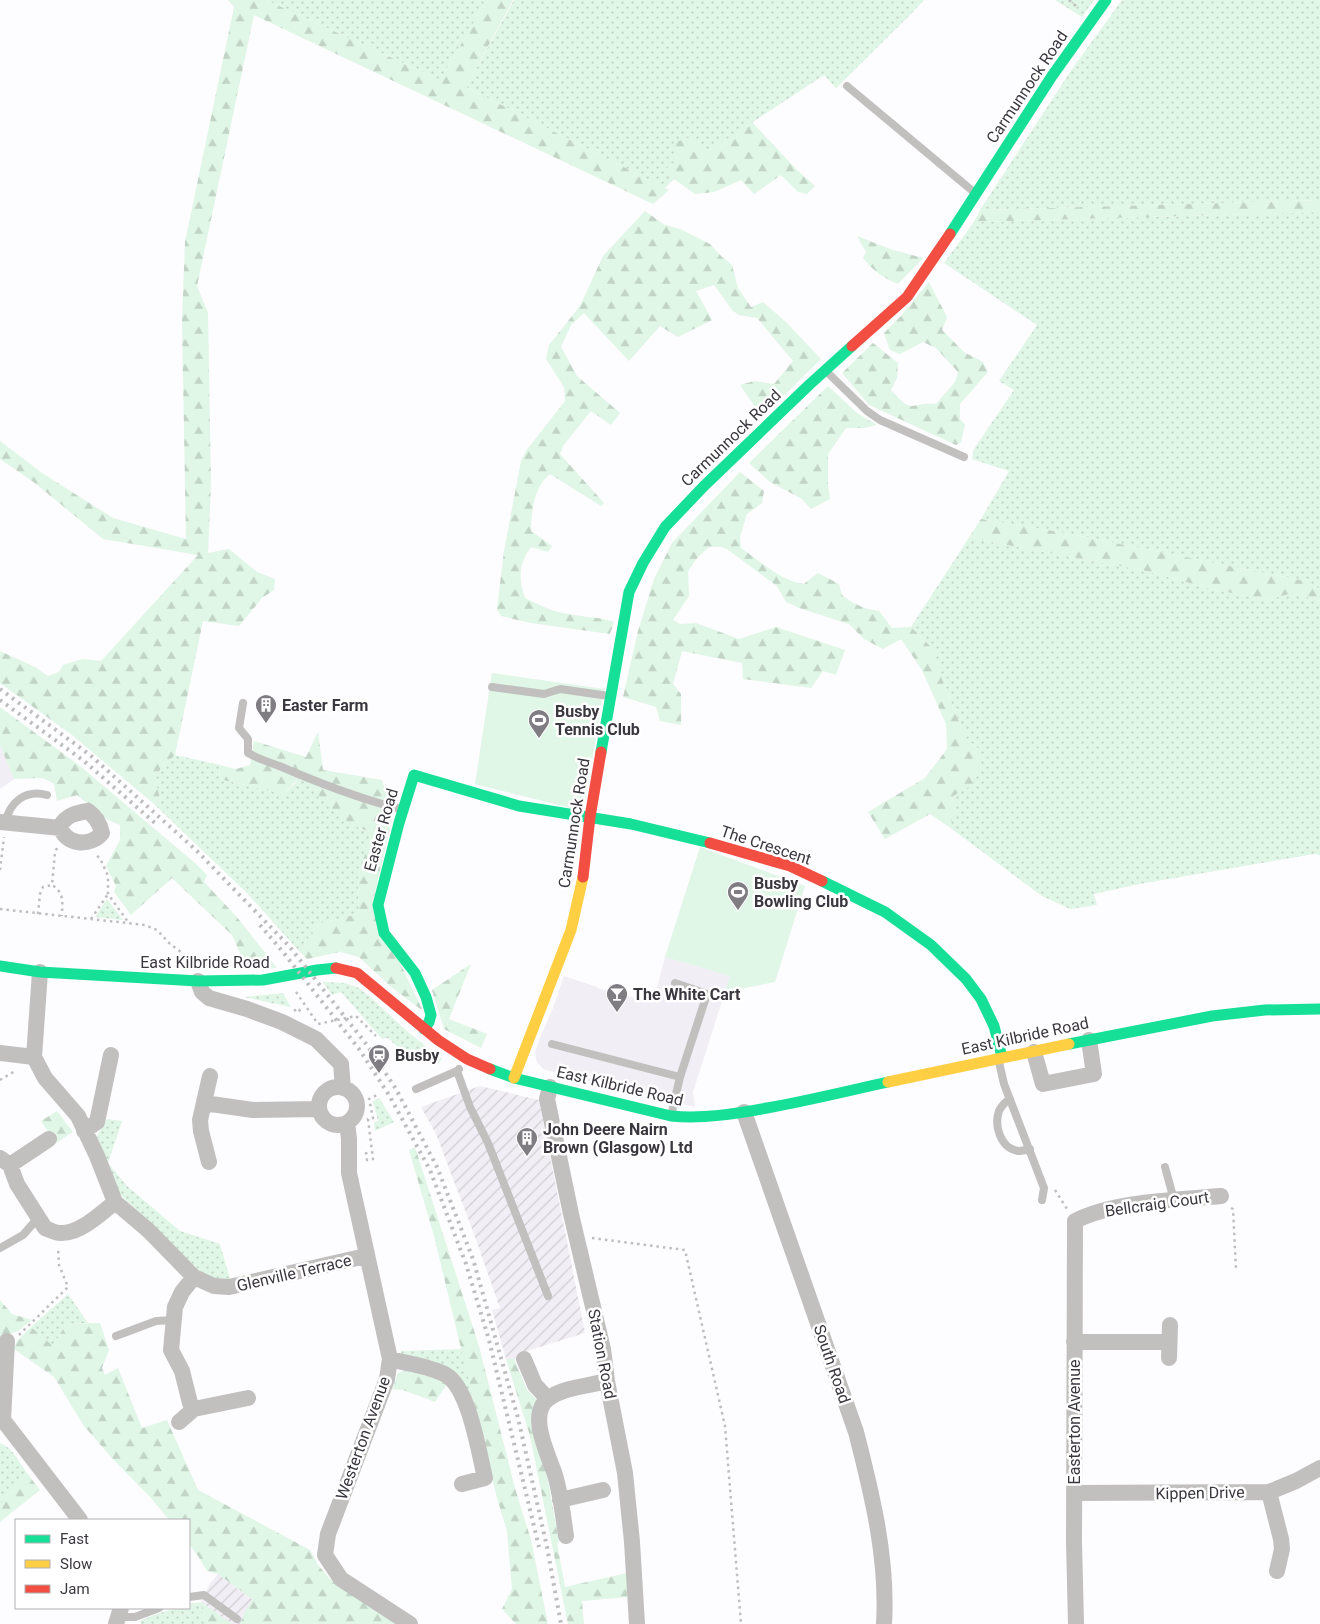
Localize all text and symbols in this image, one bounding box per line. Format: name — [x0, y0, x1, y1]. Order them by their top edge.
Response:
street label: Carmunnock Road — [982, 27, 1072, 147]
street label: Carmunnock Road — [677, 386, 785, 490]
building icon: Easter Farm — [254, 693, 278, 724]
place label: Easter Farm — [282, 696, 368, 715]
place label: Busby Tennis Club — [555, 702, 640, 739]
sports icon: Busby Tennis Club — [527, 708, 551, 739]
street label: Carmunnock Road — [554, 757, 594, 889]
street label: Easter Road — [360, 786, 402, 874]
street label: The Crescent — [718, 821, 814, 869]
place label: Busby Bowling Club — [754, 874, 848, 911]
sports icon: Busby Bowling Club — [726, 880, 750, 911]
street label: East Kilbride Road — [140, 953, 270, 972]
bar icon: The White Cart — [605, 982, 629, 1013]
place label: The White Cart — [633, 985, 741, 1004]
street label: East Kilbride Road — [960, 1013, 1090, 1059]
station icon: Busby — [367, 1043, 391, 1074]
place label: Busby — [395, 1046, 440, 1065]
street label: East Kilbride Road — [555, 1062, 685, 1110]
place label: John Deere Nairn Brown (Glasgow) Ltd — [543, 1120, 693, 1157]
building icon: John Deere Nairn Brown (Glasgow) Ltd — [515, 1126, 539, 1157]
street label: Bellcraig Court — [1104, 1187, 1210, 1221]
street label: Glenville Terrace — [235, 1251, 353, 1295]
street label: Station Road — [584, 1307, 620, 1401]
street label: South Road — [810, 1322, 854, 1406]
street label: Easterton Avenue — [1065, 1360, 1084, 1484]
street label: Westerton Avenue — [332, 1374, 394, 1502]
street label: Kippen Drive — [1155, 1483, 1245, 1503]
legend — [15, 1519, 190, 1609]
text: Fast — [60, 1530, 89, 1548]
text: Slow — [60, 1555, 92, 1573]
text: Jam — [60, 1580, 90, 1598]

